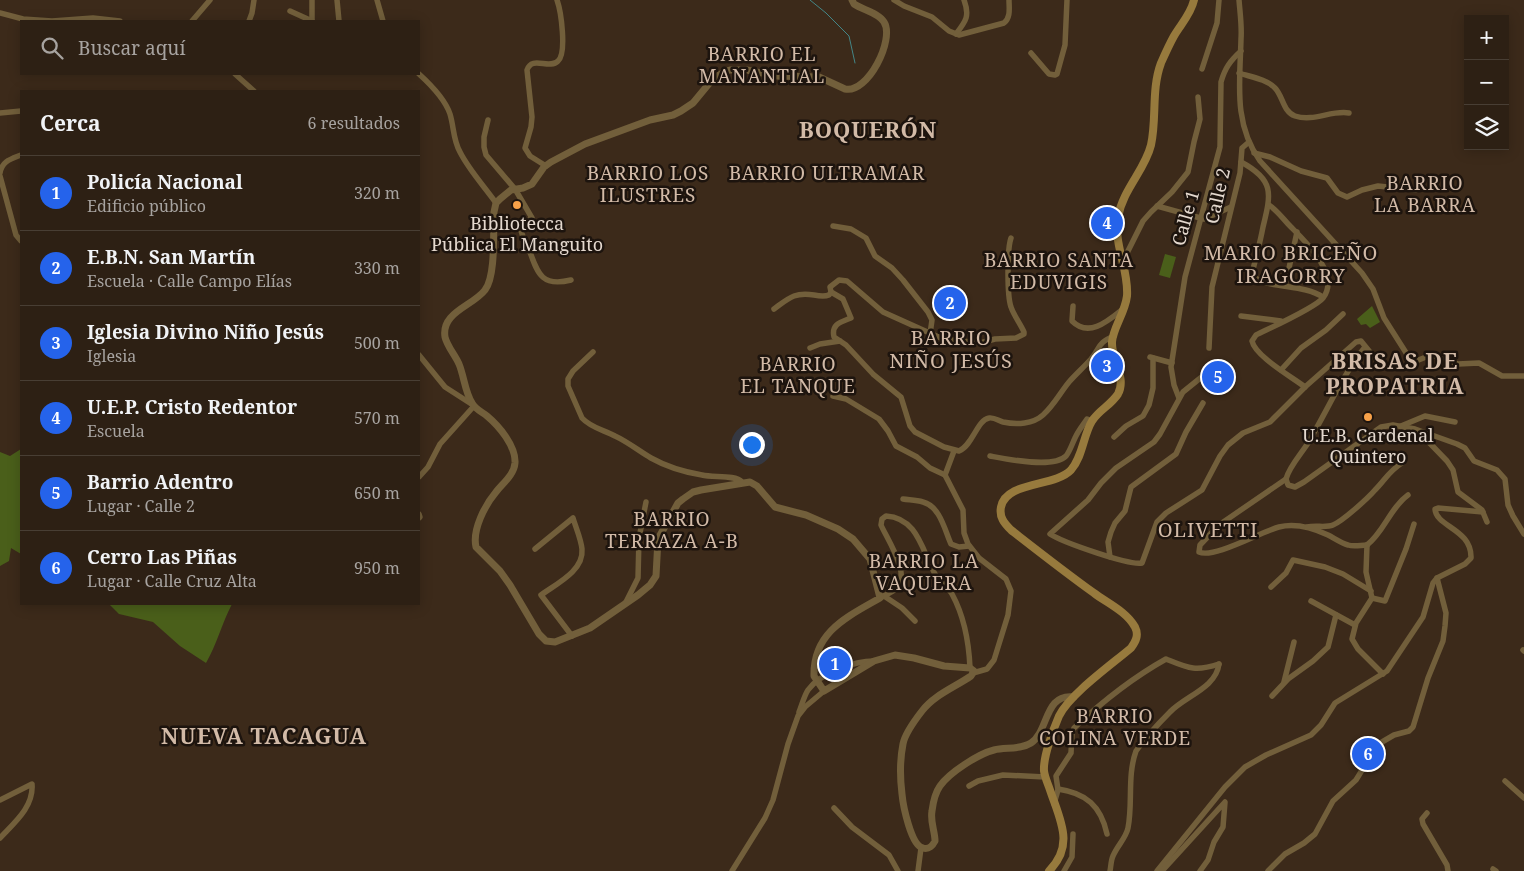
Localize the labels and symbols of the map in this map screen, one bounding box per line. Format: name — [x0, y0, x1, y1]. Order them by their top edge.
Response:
district label: BARRIO EL MANANTIAL — [699, 41, 825, 89]
district label: BOQUERÓN — [799, 114, 937, 144]
district label: BARRIO LOS ILUSTRES — [587, 160, 709, 208]
district label: BARRIO ULTRAMAR — [729, 160, 925, 186]
street label: Calle 2 — [1199, 165, 1235, 226]
district label: BARRIO LA BARRA — [1374, 170, 1476, 218]
street label: Calle 1 — [1166, 187, 1204, 248]
marker: Bibliotecca Pública El Manguito — [511, 199, 523, 211]
pin: 4 — [1091, 204, 1123, 242]
place label: Bibliotecca Pública El Manguito — [431, 211, 603, 256]
district label: MARIO BRICEÑO IRAGORRY — [1204, 239, 1378, 289]
district label: BARRIO SANTA EDUVIGIS — [984, 247, 1134, 295]
pin: 2 — [934, 284, 966, 322]
district label: BARRIO NIÑO JESÚS — [889, 324, 1013, 374]
district label: BRISAS DE PROPATRIA — [1325, 345, 1465, 400]
pin: 3 — [1091, 347, 1123, 385]
district label: BARRIO EL TANQUE — [740, 351, 856, 399]
pin: 5 — [1202, 358, 1234, 396]
marker: U.E.B. Cardenal Quintero — [1362, 411, 1374, 423]
place label: U.E.B. Cardenal Quintero — [1302, 423, 1434, 468]
your location — [739, 432, 765, 458]
district label: BARRIO TERRAZA A-B — [605, 506, 739, 554]
district label: OLIVETTI — [1158, 516, 1258, 543]
district label: BARRIO LA VAQUERA — [869, 548, 979, 596]
pin: 1 — [819, 645, 851, 683]
district label: BARRIO COLINA VERDE — [1039, 703, 1191, 751]
district label: NUEVA TACAGUA — [161, 720, 367, 750]
pin: 6 — [1352, 735, 1384, 773]

